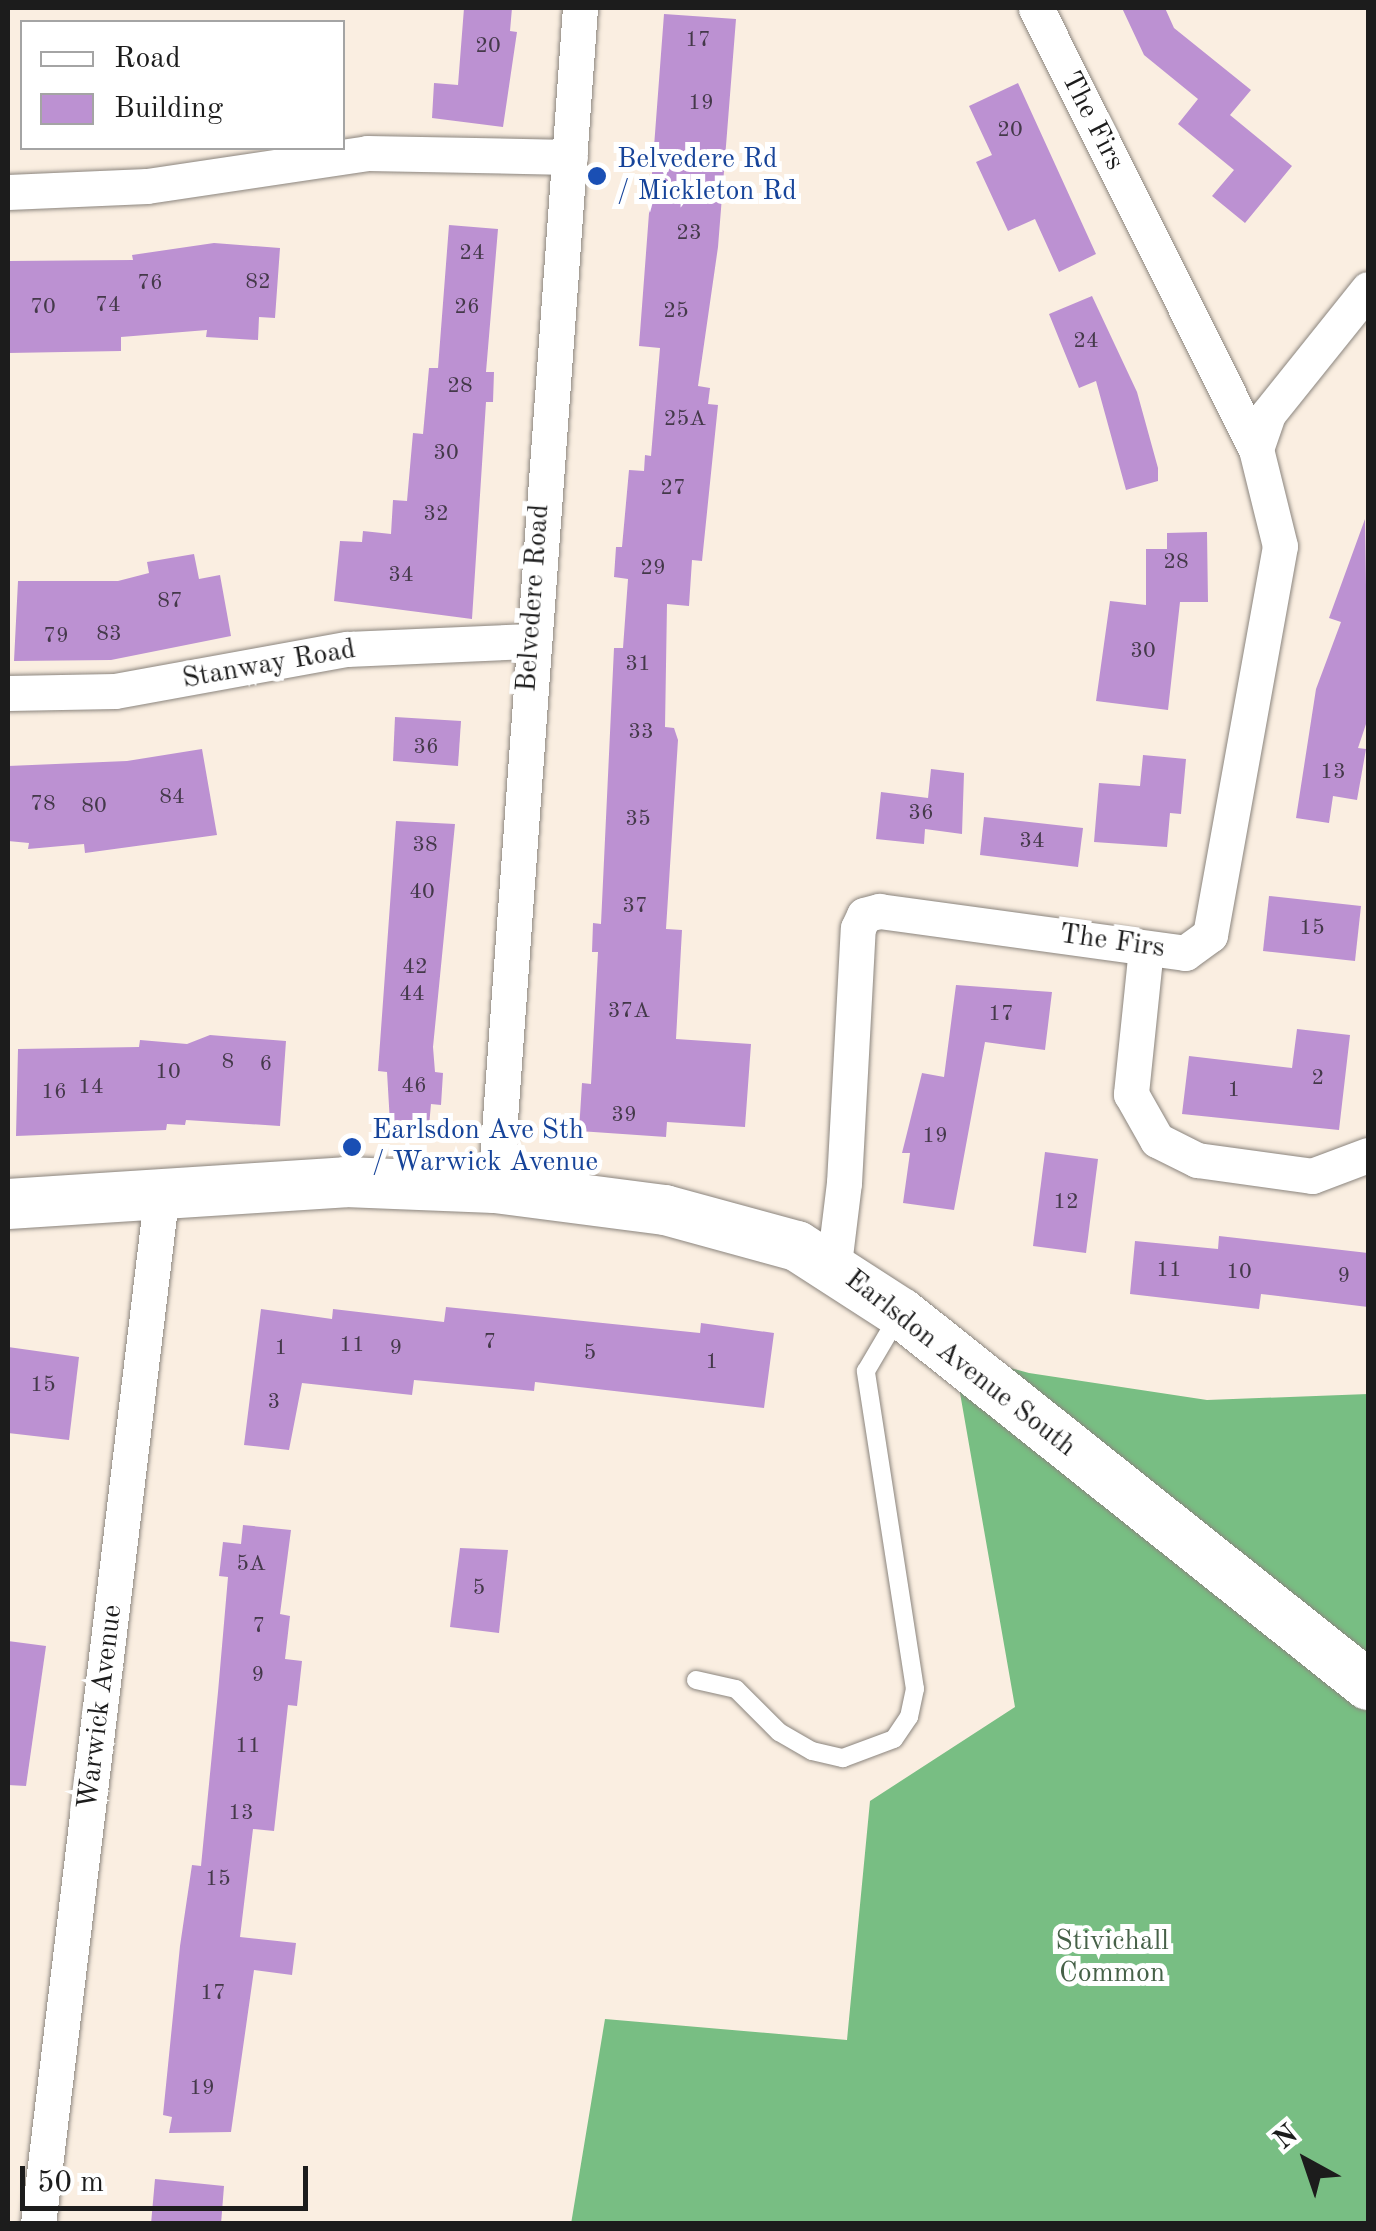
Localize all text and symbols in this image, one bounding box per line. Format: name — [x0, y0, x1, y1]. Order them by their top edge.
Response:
legend — [20, 20, 345, 150]
house number: 17 — [685, 28, 711, 54]
house number: 20 — [475, 34, 501, 60]
text: Road — [114, 44, 181, 74]
street label: The Firs — [1053, 66, 1131, 176]
house number: 19 — [688, 91, 714, 117]
text: Building — [114, 94, 223, 124]
house number: 20 — [997, 118, 1023, 144]
place label: Belvedere Rd / Mickleton Rd — [617, 143, 797, 209]
marker: Belvedere Rd / Mickleton Rd — [586, 165, 608, 187]
house number: 23 — [676, 221, 702, 247]
house number: 24 — [459, 241, 485, 267]
house number: 82 — [245, 270, 271, 296]
house number: 76 — [137, 271, 163, 297]
house number: 74 — [95, 293, 121, 319]
house number: 70 — [30, 295, 56, 321]
house number: 26 — [454, 295, 480, 321]
house number: 25 — [663, 299, 689, 325]
house number: 24 — [1073, 329, 1099, 355]
house number: 28 — [447, 374, 473, 400]
house number: 25A — [664, 407, 706, 433]
house number: 30 — [433, 441, 459, 467]
house number: 27 — [660, 476, 686, 502]
house number: 32 — [423, 502, 449, 528]
street label: Belvedere Road — [511, 503, 557, 693]
house number: 28 — [1163, 550, 1189, 576]
house number: 29 — [640, 556, 666, 582]
house number: 34 — [388, 563, 414, 589]
house number: 87 — [157, 589, 183, 615]
house number: 83 — [96, 622, 122, 648]
house number: 79 — [43, 624, 69, 650]
street label: Stanway Road — [180, 633, 358, 697]
house number: 30 — [1130, 639, 1156, 665]
house number: 31 — [625, 652, 651, 678]
house number: 33 — [628, 720, 654, 746]
house number: 36 — [413, 735, 439, 761]
house number: 13 — [1320, 760, 1346, 786]
house number: 84 — [159, 785, 185, 811]
house number: 78 — [30, 792, 56, 818]
house number: 80 — [81, 794, 107, 820]
house number: 36 — [908, 801, 934, 827]
house number: 35 — [625, 807, 651, 833]
house number: 34 — [1019, 829, 1045, 855]
house number: 38 — [412, 833, 438, 859]
house number: 40 — [409, 880, 435, 906]
house number: 37 — [622, 894, 648, 920]
house number: 15 — [1299, 916, 1325, 942]
street label: The Firs — [1057, 918, 1167, 966]
house number: 42 — [402, 955, 428, 981]
house number: 44 — [399, 982, 425, 1008]
house number: 37A — [608, 999, 650, 1025]
house number: 17 — [988, 1002, 1014, 1028]
house number: 8 — [222, 1050, 234, 1076]
house number: 6 — [260, 1052, 272, 1078]
house number: 10 — [155, 1060, 181, 1086]
house number: 2 — [1312, 1066, 1324, 1092]
house number: 46 — [401, 1074, 427, 1100]
house number: 14 — [78, 1075, 104, 1101]
house number: 1 — [1228, 1078, 1240, 1104]
house number: 16 — [41, 1080, 67, 1106]
house number: 39 — [611, 1103, 637, 1129]
place label: Earlsdon Ave Sth / Warwick Avenue — [372, 1114, 598, 1180]
house number: 19 — [922, 1124, 948, 1150]
marker: Earlsdon Ave Sth / Warwick Avenue — [341, 1136, 363, 1158]
house number: 12 — [1053, 1190, 1079, 1216]
house number: 11 — [1156, 1258, 1182, 1284]
house number: 10 — [1226, 1260, 1252, 1286]
street label: Earlsdon Avenue South — [838, 1263, 1082, 1465]
house number: 9 — [1338, 1264, 1350, 1290]
house number: 7 — [484, 1330, 496, 1356]
house number: 11 — [339, 1333, 365, 1359]
house number: 1 — [275, 1336, 287, 1362]
house number: 9 — [390, 1336, 402, 1362]
house number: 5 — [584, 1341, 596, 1367]
house number: 1 — [706, 1350, 718, 1376]
house number: 15 — [30, 1373, 56, 1399]
house number: 3 — [268, 1390, 280, 1416]
house number: 5A — [236, 1552, 266, 1578]
house number: 5 — [473, 1576, 485, 1602]
street label: Warwick Avenue — [72, 1603, 130, 1811]
house number: 7 — [253, 1614, 265, 1640]
house number: 9 — [252, 1663, 264, 1689]
house number: 11 — [235, 1734, 261, 1760]
house number: 13 — [228, 1801, 254, 1827]
house number: 15 — [205, 1867, 231, 1893]
park label: Stivichall Common — [1055, 1925, 1169, 1991]
house number: 17 — [200, 1981, 226, 2007]
house number: 19 — [189, 2076, 215, 2102]
north arrow — [1256, 2111, 1356, 2211]
text: N — [1270, 2120, 1304, 2156]
scale bar — [25, 2146, 312, 2208]
text: 50 m — [37, 2168, 104, 2198]

